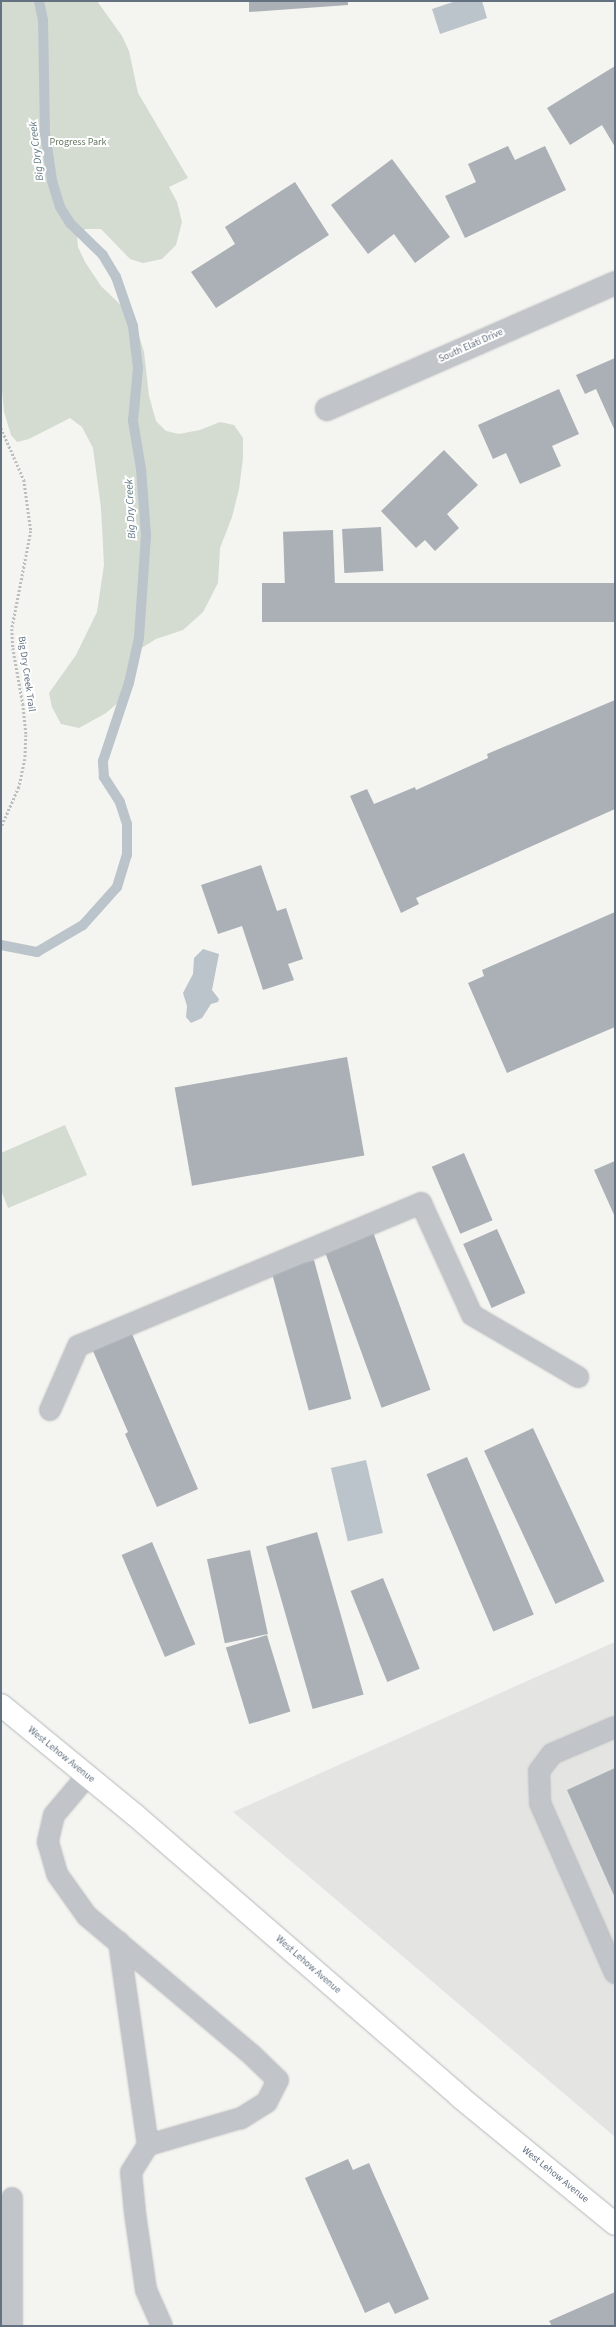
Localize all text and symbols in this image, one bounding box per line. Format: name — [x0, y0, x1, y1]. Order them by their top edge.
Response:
water label: Big Dry Creek — [27, 120, 47, 182]
park label: Progress Park — [50, 137, 106, 149]
street label: South Elati Drive — [437, 326, 505, 366]
water label: Big Dry Creek — [123, 479, 139, 539]
street label: Big Dry Creek Trail — [15, 636, 37, 712]
street label: West Lehow Avenue — [25, 1724, 97, 1786]
street label: West Lehow Avenue — [273, 1933, 343, 1997]
street label: West Lehow Avenue — [519, 2144, 591, 2206]

